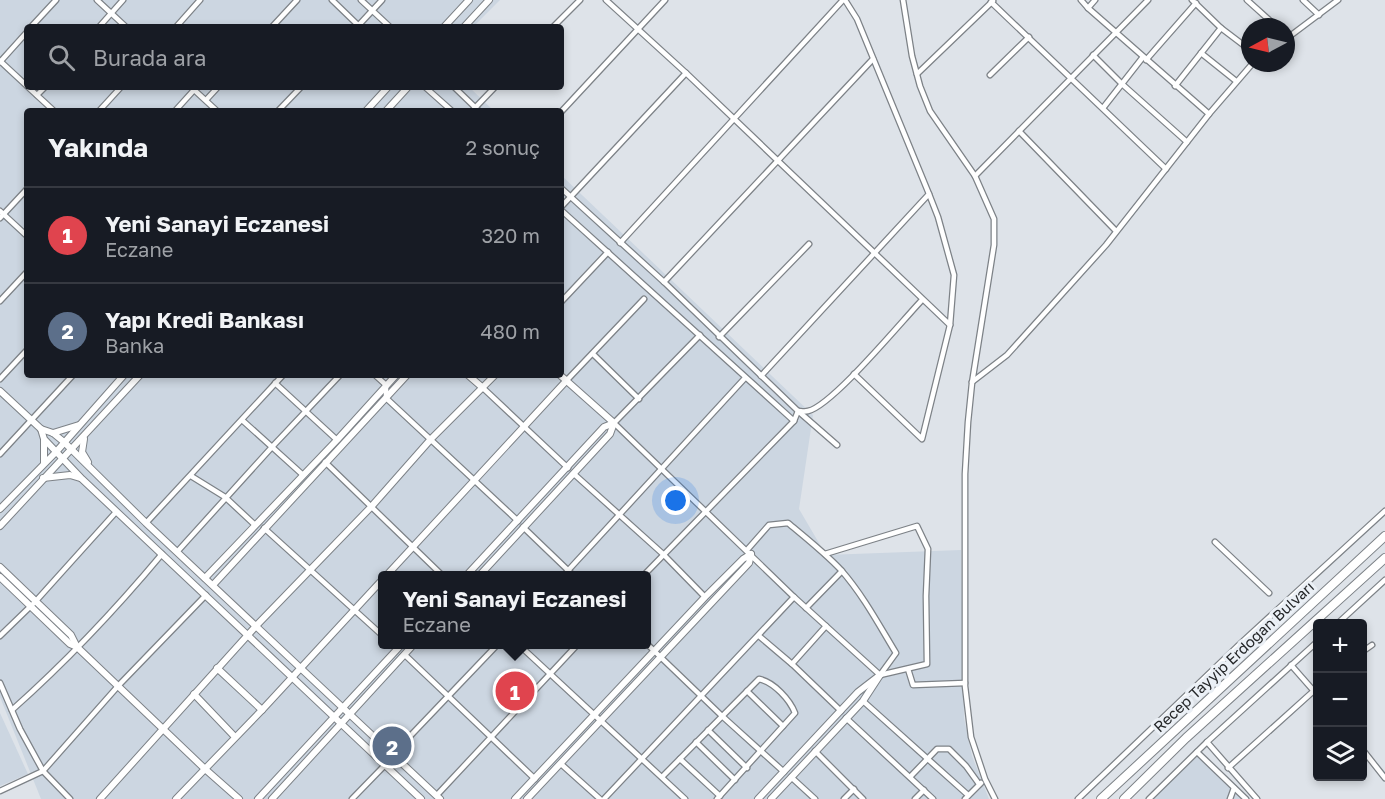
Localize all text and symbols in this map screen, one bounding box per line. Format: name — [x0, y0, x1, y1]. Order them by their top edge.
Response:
north arrow — [1241, 18, 1295, 72]
search box — [24, 24, 564, 90]
icon: search — [45, 41, 78, 74]
text: Burada ara — [93, 44, 207, 71]
text: Yakında — [48, 132, 148, 163]
text: 2 sonuç — [466, 135, 540, 159]
text: Yeni Sanayi Eczanesi — [105, 210, 329, 237]
text: 1 — [62, 223, 73, 247]
text: 320 m — [482, 223, 540, 247]
text: Eczane — [105, 237, 173, 261]
text: Yapı Kredi Bankası — [105, 306, 304, 333]
text: 2 — [61, 319, 74, 343]
text: 480 m — [481, 319, 540, 343]
text: Banka — [105, 333, 164, 357]
your location — [661, 486, 690, 515]
popup — [378, 571, 651, 649]
street label: Recep Tayyip Erdoğan Bulvarı — [1149, 577, 1317, 735]
text: Yeni Sanayi Eczanesi — [402, 585, 627, 612]
text: Eczane — [402, 612, 471, 636]
map controls — [1313, 619, 1367, 781]
button: + — [1313, 619, 1367, 673]
pin: 1 — [496, 668, 534, 714]
button: − — [1313, 673, 1367, 727]
pin: 2 — [372, 724, 412, 768]
button: layers — [1313, 727, 1367, 781]

